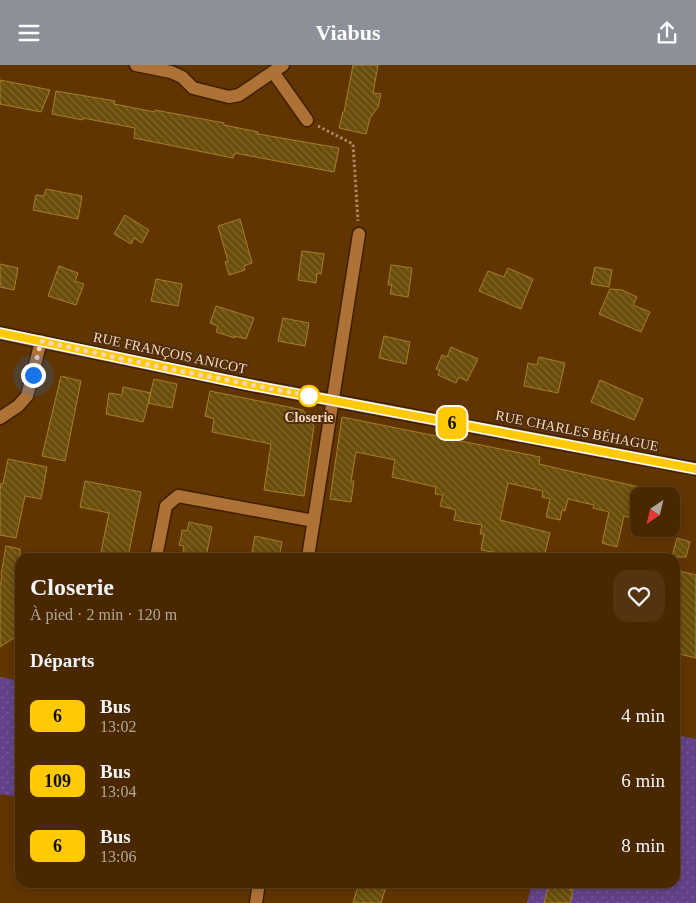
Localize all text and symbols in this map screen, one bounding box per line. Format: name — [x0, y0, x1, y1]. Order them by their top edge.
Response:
icon: menu — [15, 19, 43, 47]
icon: share — [653, 19, 681, 47]
text: Viabus — [315, 20, 381, 45]
street label: RUE FRANÇOIS ANICOT — [92, 329, 248, 377]
your location — [21, 363, 46, 388]
marker: Closerie — [298, 385, 320, 407]
line badge: 6 — [436, 407, 468, 439]
street label: RUE CHARLES BÉHAGUE — [494, 407, 660, 454]
place label: Closerie — [285, 410, 333, 425]
text: 6 — [448, 413, 457, 433]
north arrow — [630, 487, 680, 537]
map controls — [630, 487, 680, 537]
button: heart — [613, 570, 665, 622]
text: Closerie — [30, 574, 114, 600]
text: À pied · 2 min · 120 m — [30, 606, 177, 623]
text: Départs — [30, 650, 94, 671]
text: Bus — [100, 696, 131, 717]
text: 4 min — [621, 705, 665, 726]
text: 6 — [53, 706, 62, 726]
text: 13:02 — [100, 718, 136, 735]
text: Bus — [100, 761, 131, 782]
text: 6 min — [621, 770, 665, 791]
text: 109 — [44, 771, 71, 791]
text: 13:04 — [100, 783, 136, 800]
text: Bus — [100, 826, 131, 847]
text: 8 min — [621, 835, 665, 856]
text: 6 — [53, 836, 62, 856]
text: 13:06 — [100, 848, 136, 865]

